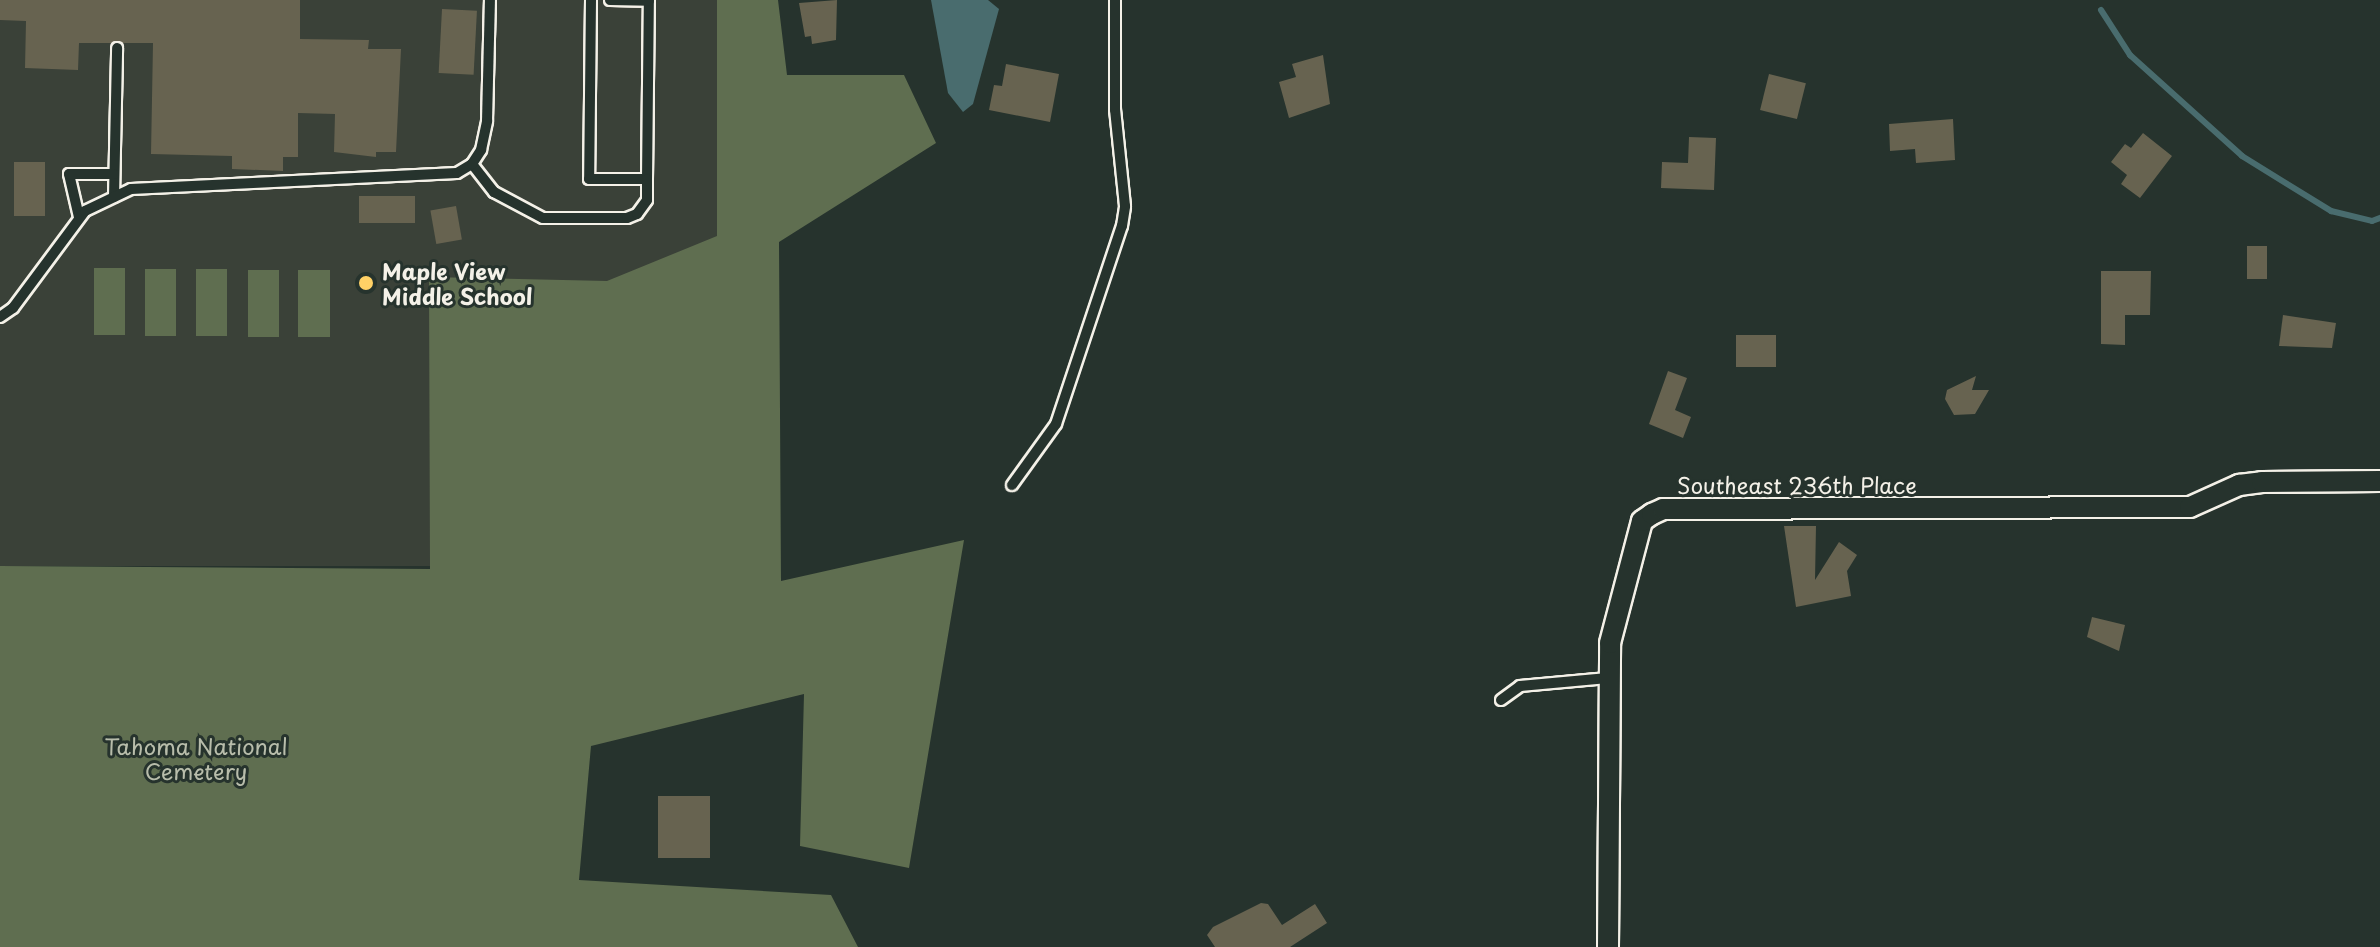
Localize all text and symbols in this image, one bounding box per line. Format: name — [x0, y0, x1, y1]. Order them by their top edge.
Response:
place label: Maple View Middle School — [382, 257, 535, 308]
marker: Maple View Middle School — [357, 274, 375, 292]
street label: Southeast 236th Place — [1677, 472, 1917, 498]
park label: Tahoma National Cemetery — [105, 732, 287, 784]

